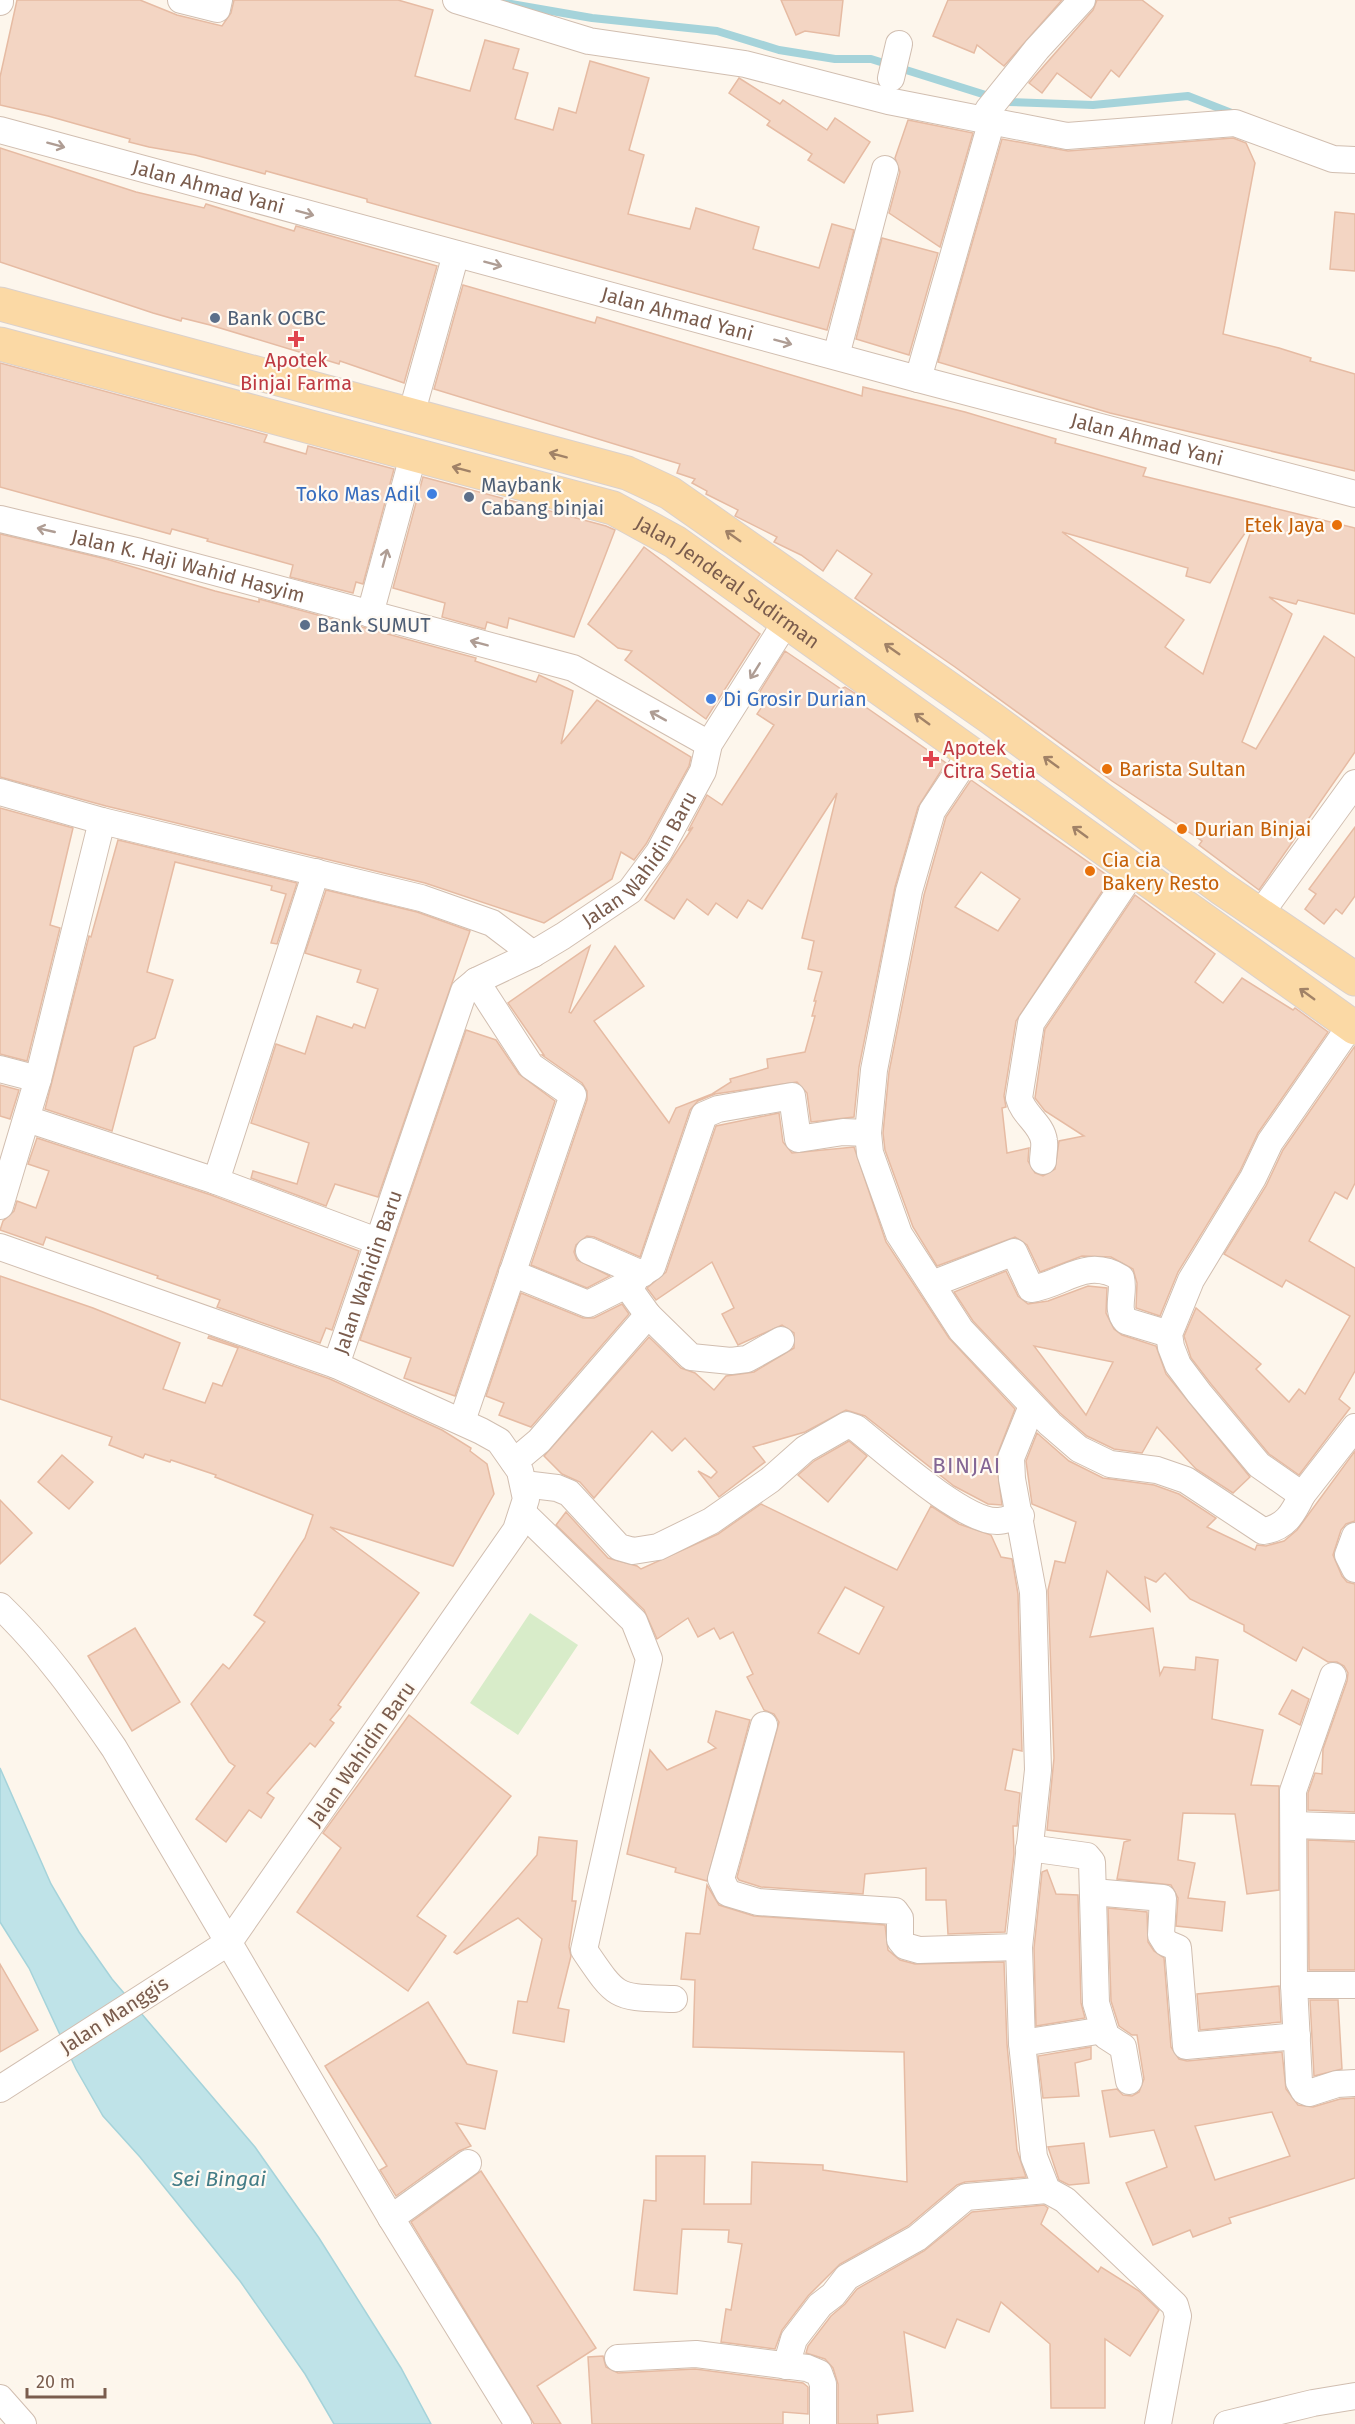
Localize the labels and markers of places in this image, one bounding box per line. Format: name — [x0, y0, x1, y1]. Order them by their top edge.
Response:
place label: Bank OCBC — [227, 306, 326, 330]
marker: Bank OCBC — [208, 311, 222, 325]
marker: Apotek Binjai Farma — [289, 332, 303, 346]
place label: Apotek Binjai Farma — [240, 348, 352, 395]
place label: Maybank Cabang binjai — [481, 473, 604, 520]
place label: Toko Mas Adil — [296, 482, 420, 506]
marker: Toko Mas Adil — [425, 487, 439, 501]
marker: Maybank Cabang binjai — [462, 490, 476, 504]
place label: Etek Jaya — [1244, 513, 1325, 537]
marker: Etek Jaya — [1330, 518, 1344, 532]
place label: Bank SUMUT — [317, 613, 431, 637]
marker: Bank SUMUT — [298, 618, 312, 632]
place label: Di Grosir Durian — [723, 687, 867, 711]
marker: Di Grosir Durian — [704, 692, 718, 706]
place label: Apotek Citra Setia — [943, 736, 1036, 783]
marker: Apotek Citra Setia — [924, 752, 938, 766]
place label: Barista Sultan — [1119, 757, 1246, 781]
marker: Barista Sultan — [1100, 762, 1114, 776]
place label: Durian Binjai — [1194, 817, 1311, 841]
marker: Durian Binjai — [1175, 822, 1189, 836]
place label: Cia cia Bakery Resto — [1102, 848, 1220, 895]
marker: Cia cia Bakery Resto — [1083, 864, 1097, 878]

